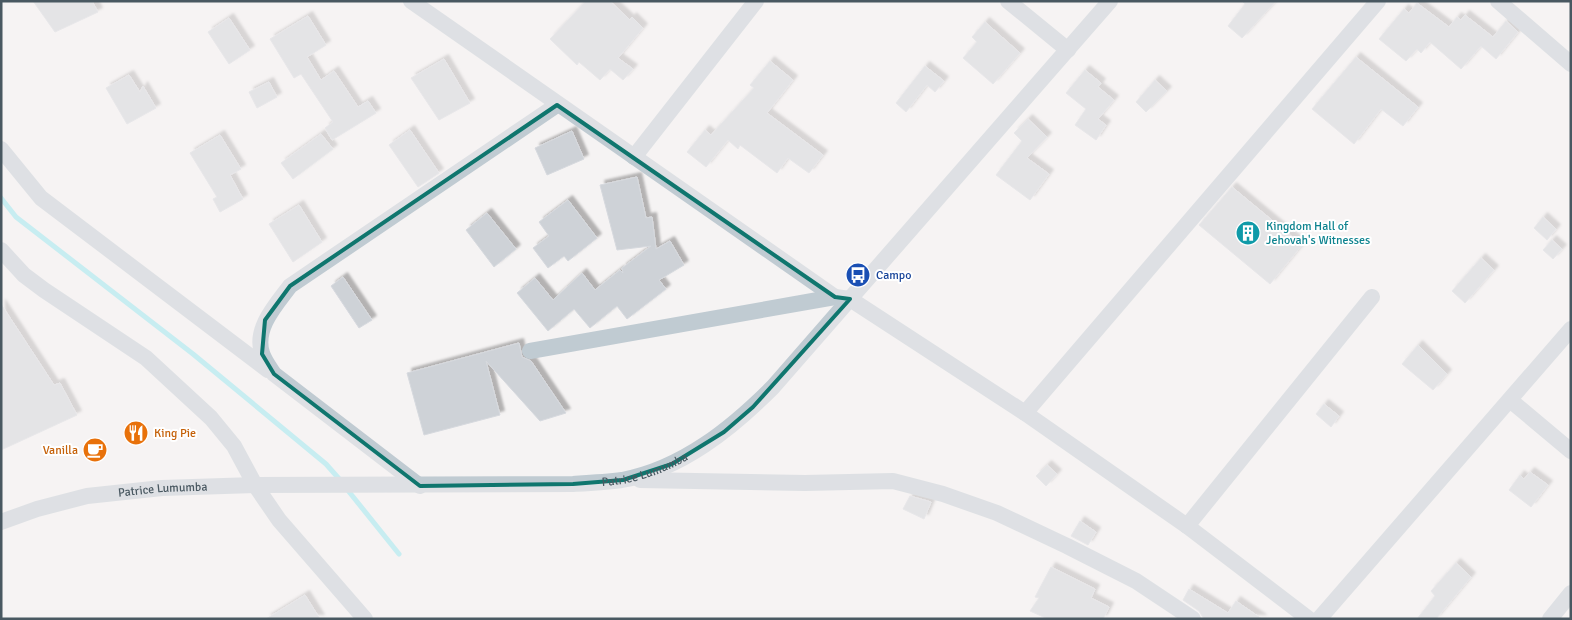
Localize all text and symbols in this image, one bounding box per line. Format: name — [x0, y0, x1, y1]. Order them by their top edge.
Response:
place label: Kingdom Hall of Jehovah's Witnesses — [1266, 219, 1370, 248]
building icon: Kingdom Hall of Jehovah's Witnesses — [1235, 220, 1261, 246]
bus stop icon: Campo — [845, 262, 871, 288]
place label: Campo — [876, 268, 911, 283]
restaurant icon: King Pie — [123, 420, 149, 446]
place label: King Pie — [154, 426, 196, 441]
cafe icon: Vanilla — [82, 437, 108, 463]
place label: Vanilla — [43, 443, 78, 458]
street label: Patrice Lumumba — [601, 450, 690, 490]
street label: Patrice Lumumba — [117, 480, 208, 501]

